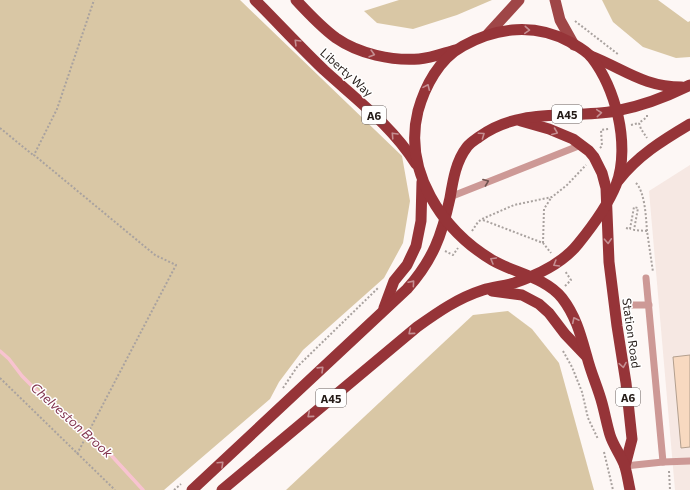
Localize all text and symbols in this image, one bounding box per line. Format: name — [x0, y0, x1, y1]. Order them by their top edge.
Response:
one-way arrow — [524, 25, 530, 34]
one-way arrow — [294, 39, 302, 47]
street label: Liberty Way — [318, 45, 376, 99]
one-way arrow — [368, 49, 375, 58]
one-way arrow — [422, 84, 430, 92]
road number: A45 — [552, 105, 582, 123]
road number: A6 — [362, 106, 386, 124]
one-way arrow — [596, 108, 602, 117]
one-way arrow — [552, 127, 559, 135]
one-way arrow — [392, 132, 399, 140]
one-way arrow — [478, 132, 485, 140]
one-way arrow — [483, 179, 490, 187]
one-way arrow — [604, 238, 613, 244]
one-way arrow — [490, 258, 497, 265]
one-way arrow — [553, 259, 560, 267]
one-way arrow — [407, 281, 414, 288]
street label: Station Road — [620, 297, 644, 369]
one-way arrow — [572, 316, 580, 324]
one-way arrow — [408, 328, 415, 335]
one-way arrow — [618, 362, 627, 368]
one-way arrow — [317, 367, 324, 374]
water label: Chelveston Brook — [28, 379, 117, 462]
road number: A6 — [616, 388, 640, 406]
road number: A45 — [316, 389, 346, 407]
one-way arrow — [308, 411, 315, 418]
one-way arrow — [216, 461, 224, 469]

